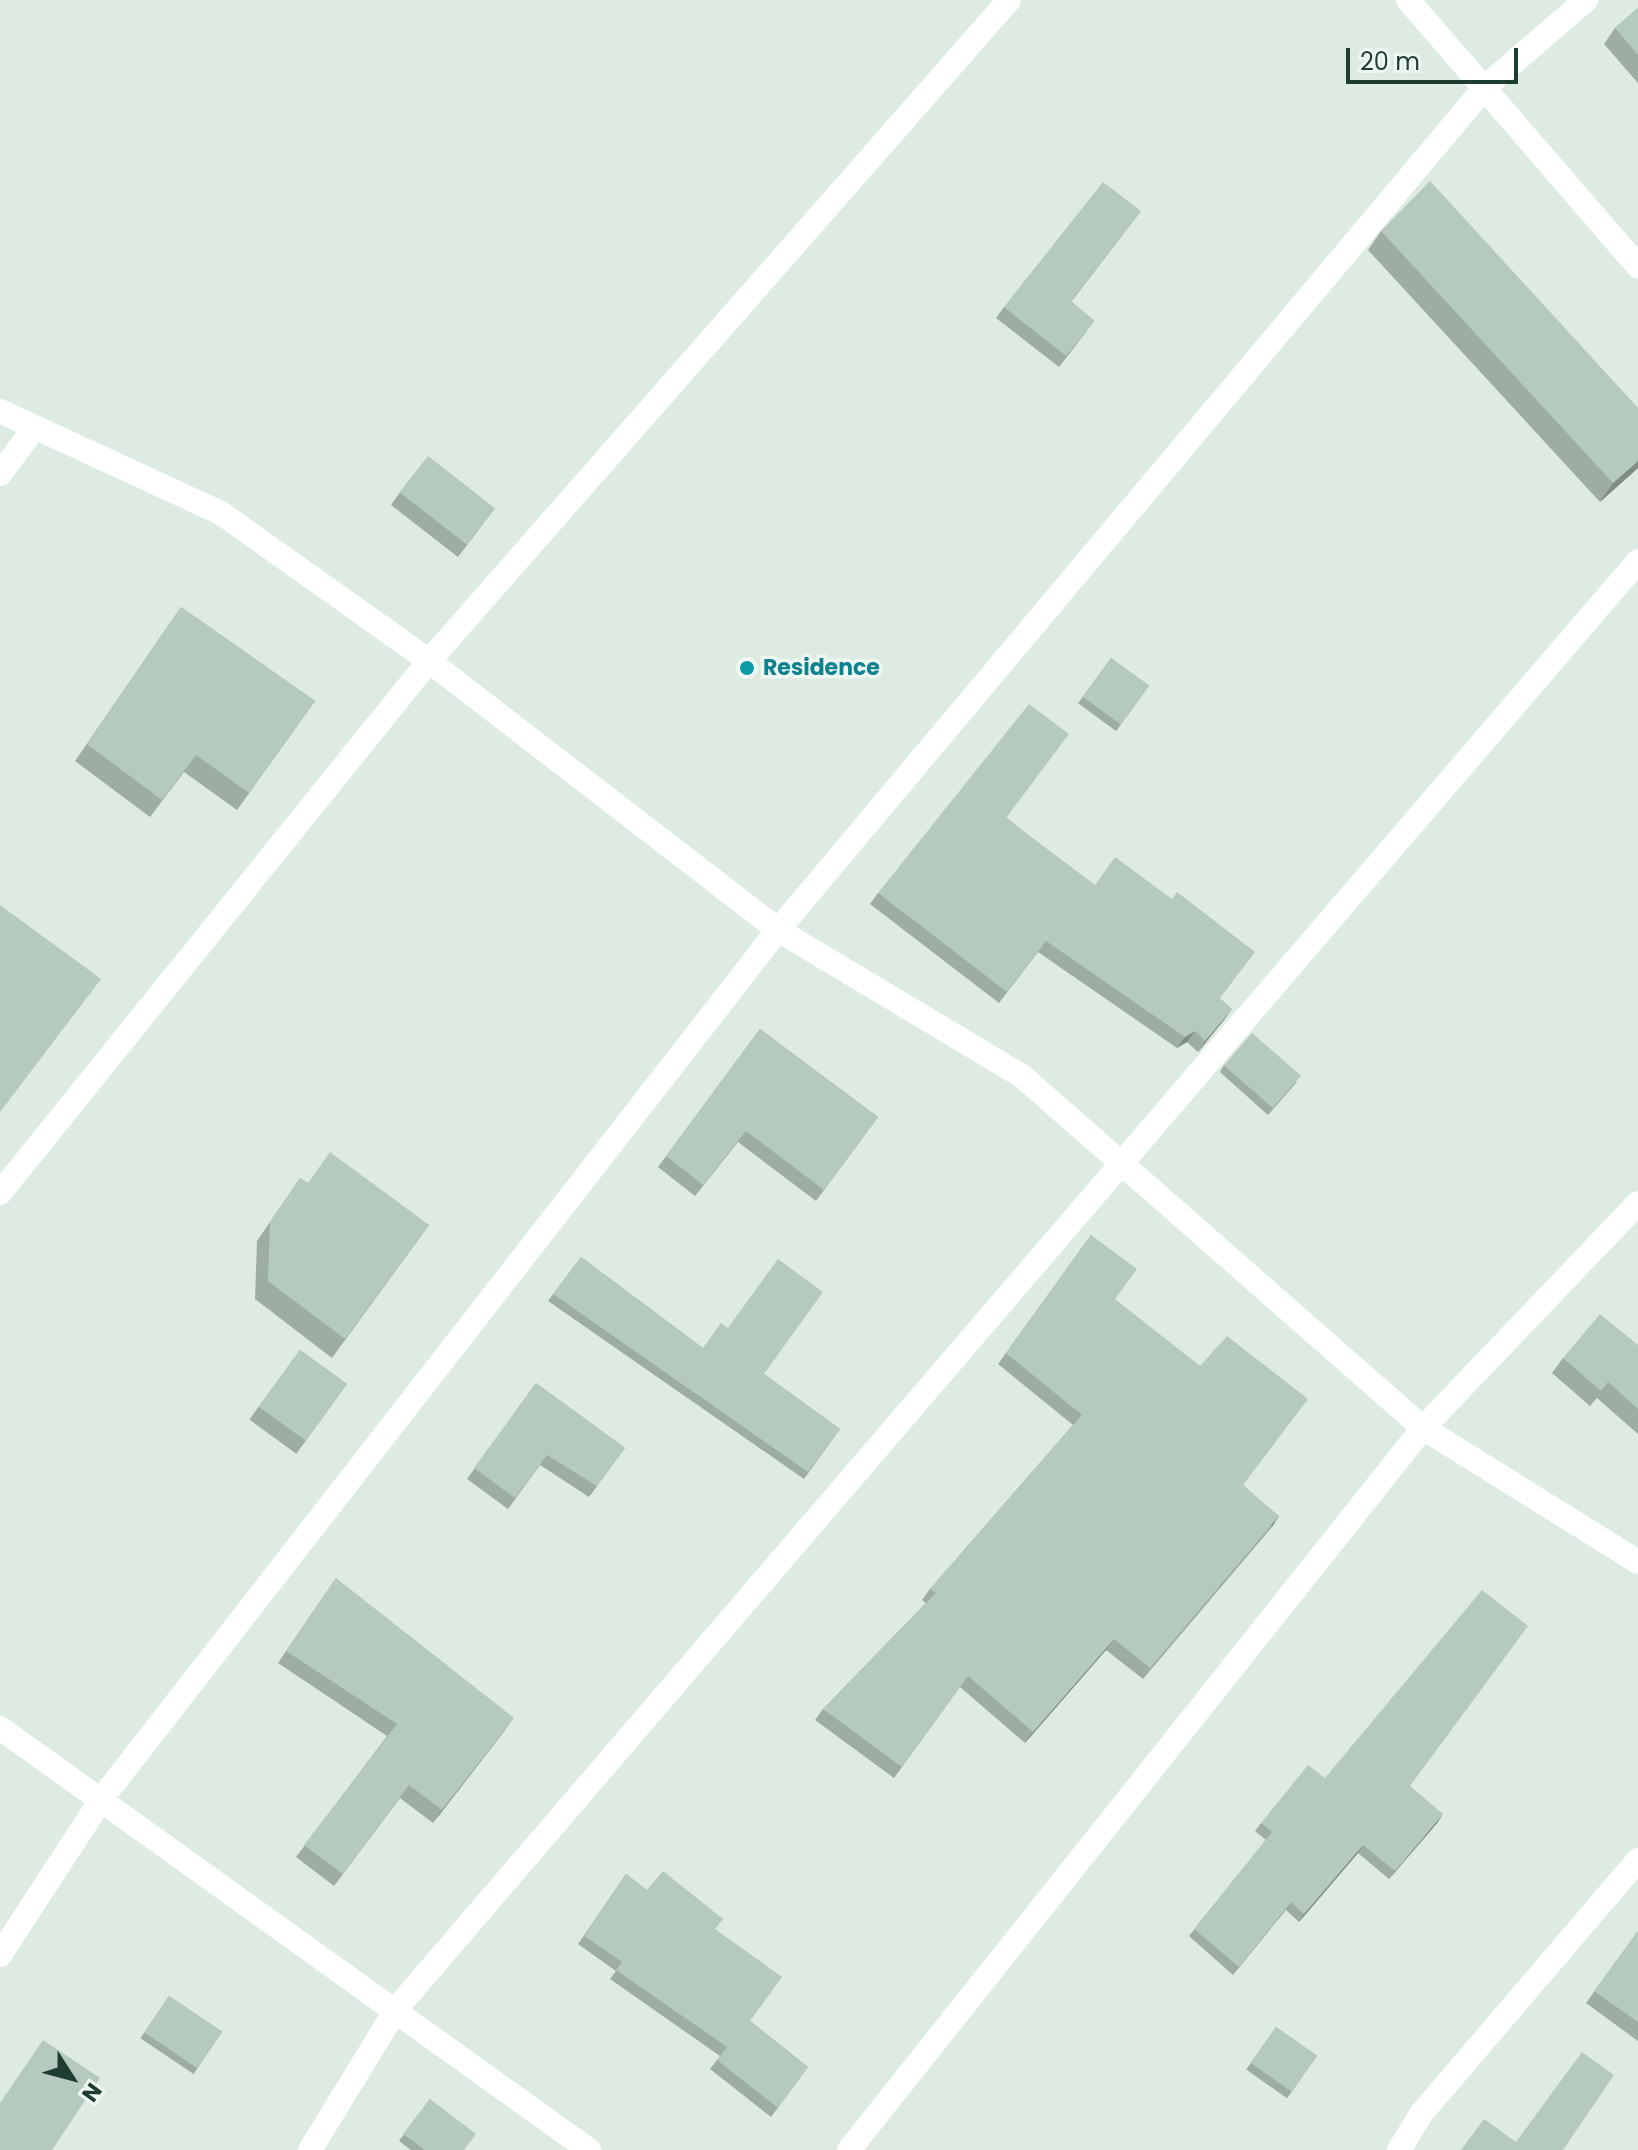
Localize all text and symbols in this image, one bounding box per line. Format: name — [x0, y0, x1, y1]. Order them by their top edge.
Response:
scale bar — [1350, 32, 1522, 82]
text: 20 m — [1360, 45, 1420, 78]
place label: Residence — [763, 655, 880, 681]
marker: Residence — [738, 659, 756, 677]
north arrow — [32, 2038, 112, 2118]
text: N — [74, 2077, 109, 2108]

